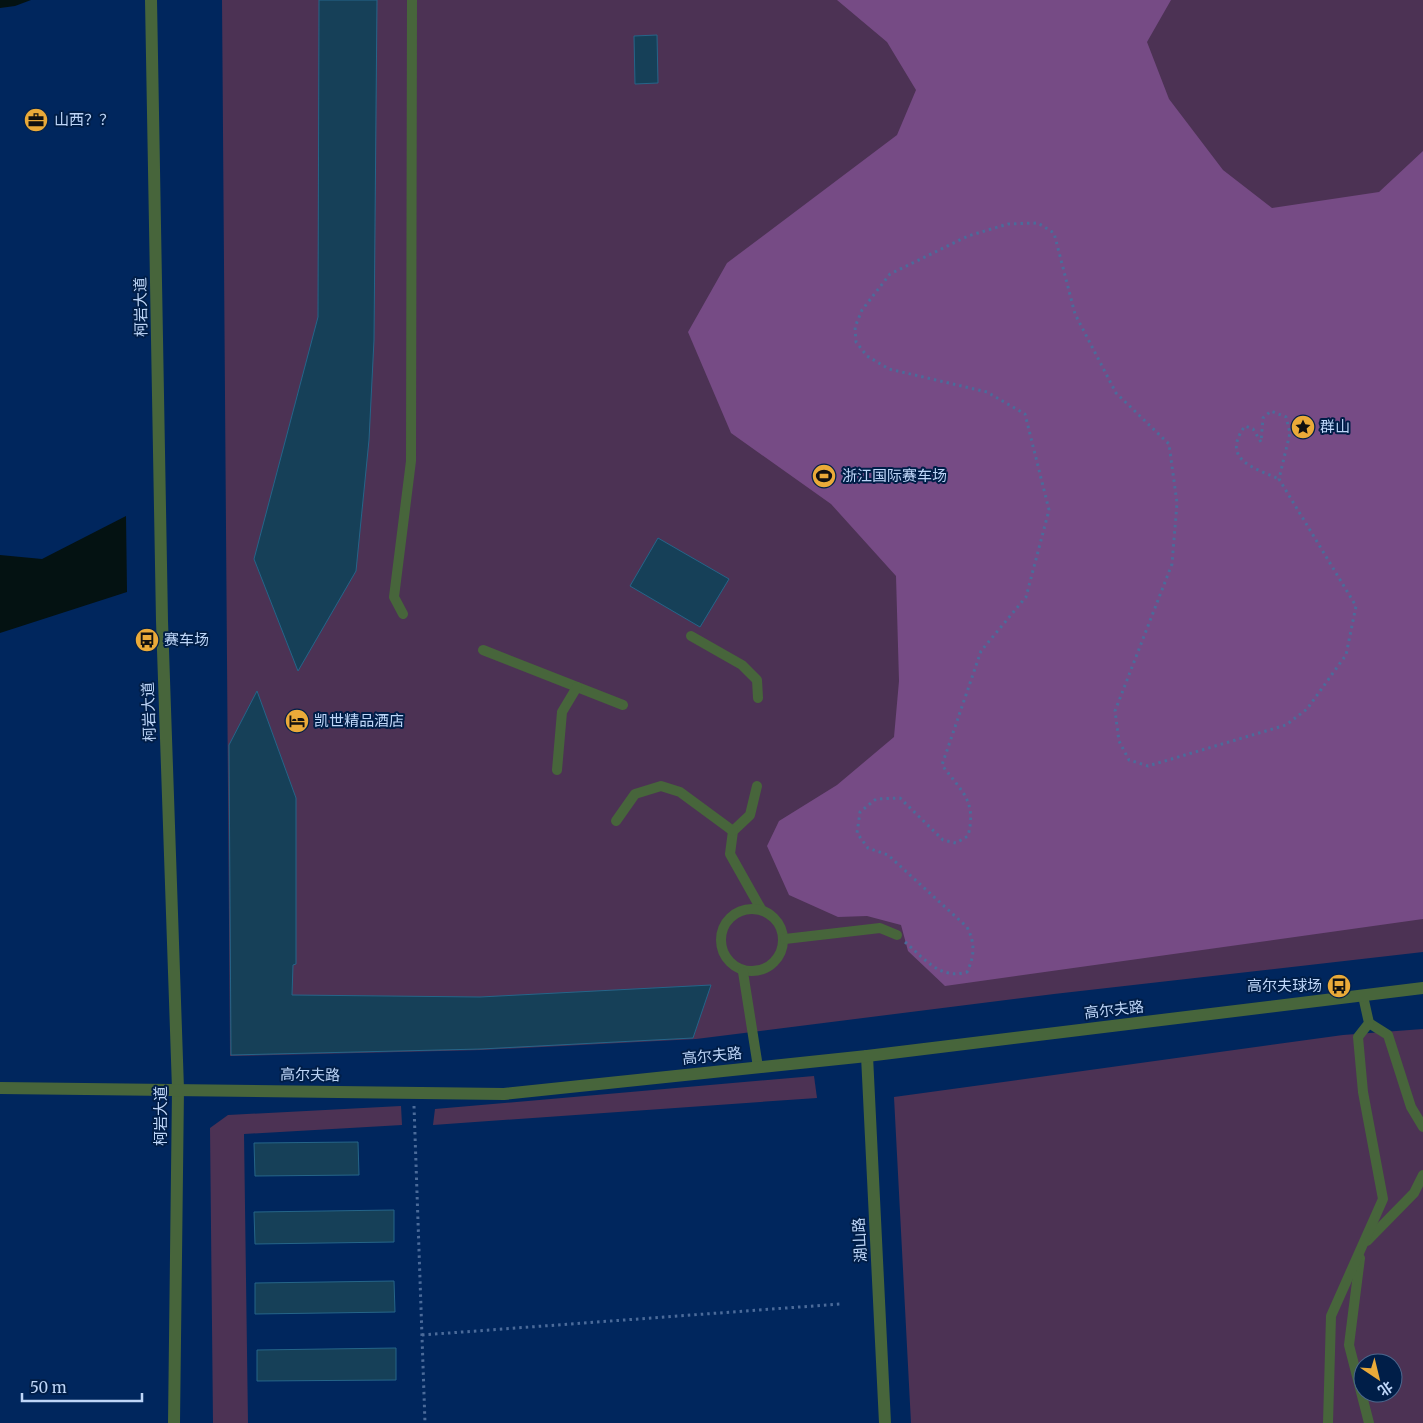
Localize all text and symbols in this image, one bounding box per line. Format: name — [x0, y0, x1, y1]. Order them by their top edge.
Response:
office icon: 山西？？ — [23, 107, 49, 133]
place label: 山西？？ — [54, 110, 114, 129]
street label: 柯岩大道 — [130, 277, 151, 337]
place icon: 群山 — [1290, 414, 1316, 440]
place label: 群山 — [1320, 417, 1350, 436]
sports icon: 浙江国际赛车场 — [811, 463, 837, 489]
place label: 浙江国际赛车场 — [842, 466, 947, 485]
bus stop icon: 赛车场 — [134, 627, 160, 653]
place label: 赛车场 — [164, 630, 209, 649]
street label: 柯岩大道 — [138, 682, 159, 742]
hotel icon: 凯世精品酒店 — [284, 708, 310, 734]
place label: 凯世精品酒店 — [314, 711, 404, 730]
bus stop icon: 高尔夫球场 — [1326, 973, 1352, 999]
place label: 高尔夫球场 — [1247, 976, 1322, 995]
street label: 高尔夫路 — [1083, 996, 1145, 1023]
street label: 高尔夫路 — [681, 1043, 743, 1068]
street label: 高尔夫路 — [280, 1064, 340, 1085]
street label: 柯岩大道 — [151, 1086, 170, 1146]
street label: 湖山路 — [849, 1217, 870, 1263]
north arrow — [1353, 1353, 1403, 1403]
scale bar — [22, 1370, 142, 1402]
text: 北 — [1375, 1377, 1396, 1400]
text: 50 m — [30, 1378, 67, 1397]

